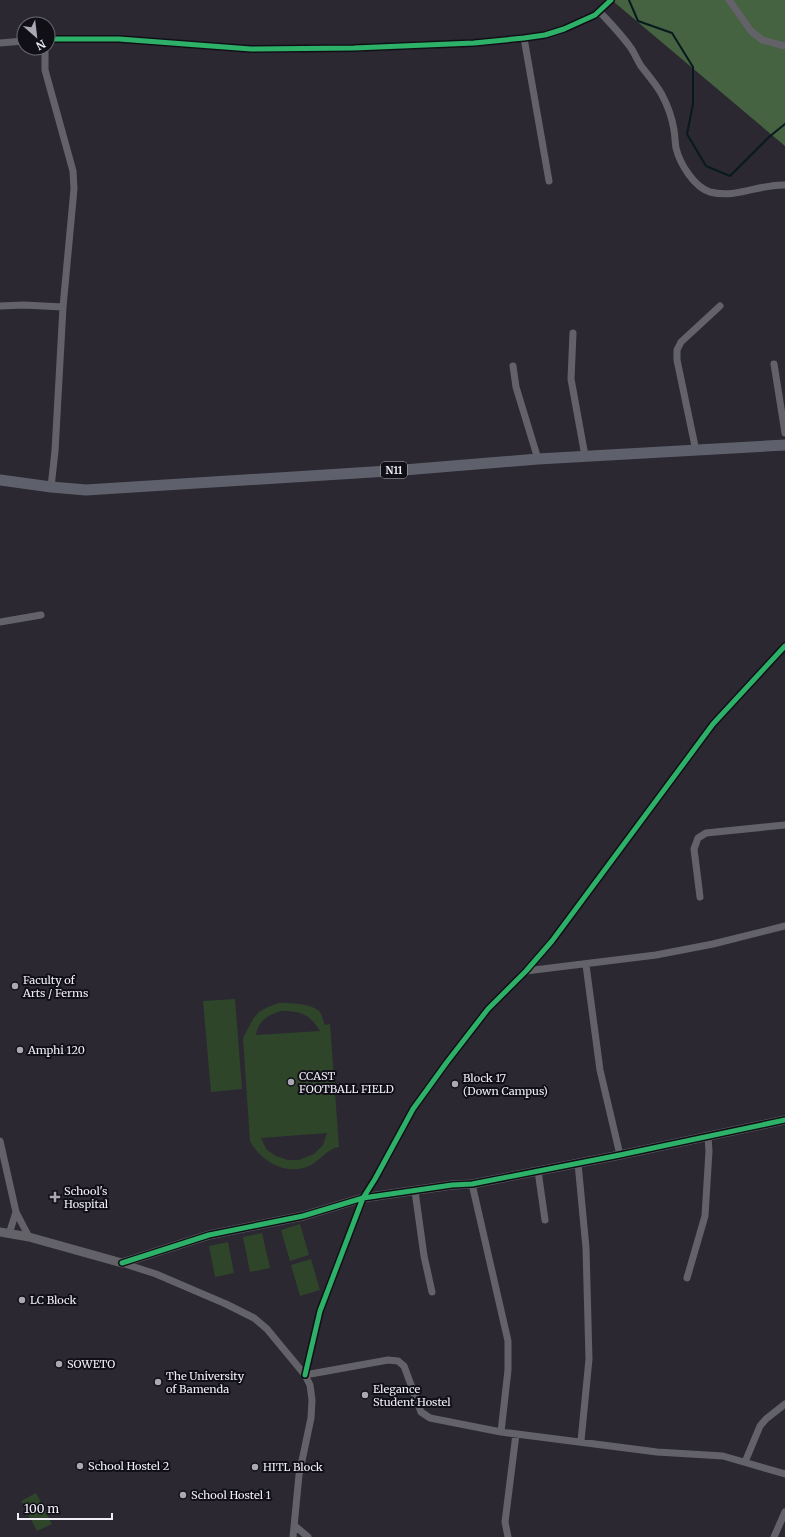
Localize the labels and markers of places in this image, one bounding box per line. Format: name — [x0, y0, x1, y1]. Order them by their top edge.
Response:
place label: Faculty of Arts / Ferms — [22, 973, 88, 1000]
marker: Faculty of Arts / Ferms — [10, 981, 20, 991]
place label: Amphi 120 — [27, 1043, 85, 1057]
marker: Amphi 120 — [15, 1045, 25, 1055]
place label: CCAST FOOTBALL FIELD — [299, 1069, 394, 1096]
place label: Block 17 (Down Campus) — [463, 1071, 548, 1098]
marker: CCAST FOOTBALL FIELD — [286, 1077, 296, 1087]
marker: Block 17 (Down Campus) — [450, 1079, 460, 1089]
place label: School's Hospital — [64, 1184, 109, 1211]
marker: School's Hospital — [49, 1191, 61, 1203]
place label: LC Block — [30, 1293, 76, 1307]
marker: LC Block — [17, 1295, 27, 1305]
place label: SOWETO — [67, 1357, 115, 1371]
marker: SOWETO — [54, 1359, 64, 1369]
place label: The University of Bamenda — [166, 1369, 245, 1396]
marker: The University of Bamenda — [153, 1377, 163, 1387]
place label: Elegance Student Hostel — [373, 1382, 451, 1409]
marker: Elegance Student Hostel — [360, 1390, 370, 1400]
place label: School Hostel 2 — [88, 1459, 169, 1473]
place label: HITL Block — [263, 1460, 323, 1474]
marker: School Hostel 2 — [75, 1461, 85, 1471]
marker: HITL Block — [250, 1462, 260, 1472]
place label: School Hostel 1 — [191, 1488, 271, 1502]
marker: School Hostel 1 — [178, 1490, 188, 1500]

